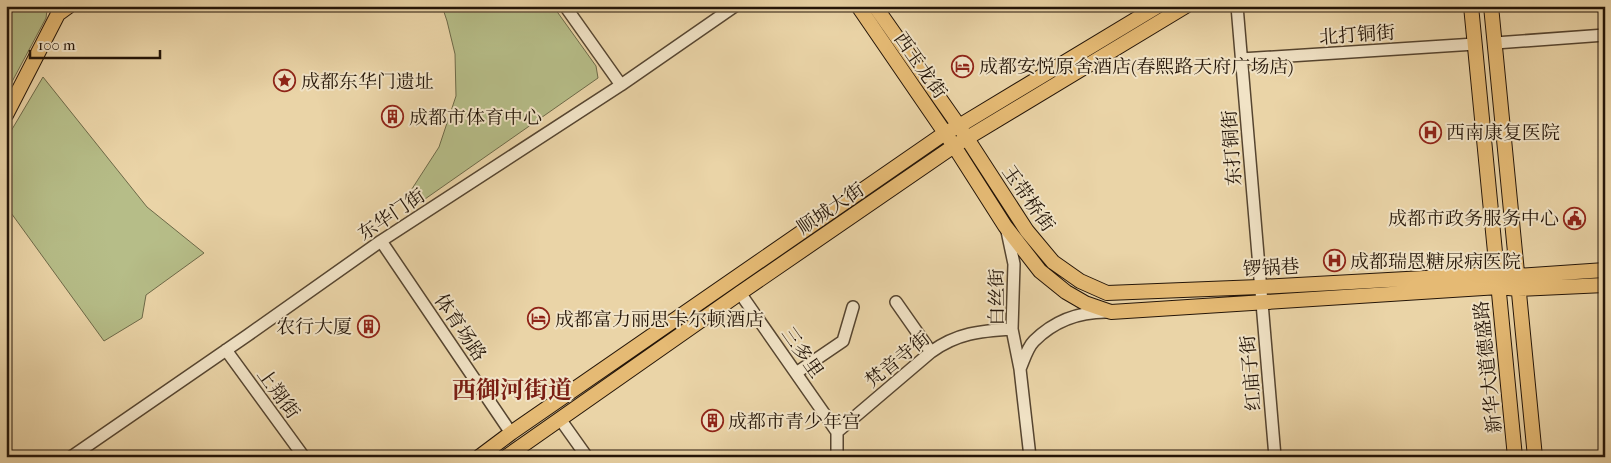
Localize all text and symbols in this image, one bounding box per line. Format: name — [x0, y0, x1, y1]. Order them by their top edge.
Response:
street label: 北打铜街 — [1318, 21, 1396, 49]
scale bar — [30, 28, 160, 60]
street label: 西玉龙街 — [889, 28, 951, 103]
text: 100 m — [38, 36, 76, 54]
hotel icon: 成都安悦原舍酒店(春熙路天府广场店) — [951, 54, 975, 78]
place label: 成都安悦原舍酒店(春熙路天府广场店) — [979, 56, 1294, 78]
place icon: 成都东华门遗址 — [273, 69, 297, 93]
place label: 成都东华门遗址 — [301, 71, 434, 93]
building icon: 成都市体育中心 — [381, 105, 405, 129]
place label: 成都市体育中心 — [409, 107, 542, 129]
street label: 东打铜街 — [1218, 109, 1246, 187]
hospital icon: 西南康复医院 — [1418, 120, 1442, 144]
place label: 西南康复医院 — [1446, 122, 1560, 144]
street label: 玉带桥街 — [997, 161, 1059, 236]
street label: 顺城大街 — [793, 178, 868, 239]
street label: 东华门街 — [354, 184, 429, 245]
public building icon: 成都市政务服务中心 — [1563, 206, 1587, 230]
place label: 成都市政务服务中心 — [1388, 208, 1559, 230]
hospital icon: 成都瑞恩糖尿病医院 — [1322, 249, 1346, 273]
place label: 成都瑞恩糖尿病医院 — [1350, 251, 1521, 273]
street label: 锣锅巷 — [1242, 256, 1300, 280]
street label: 白丝街 — [986, 268, 1008, 326]
street label: 体育场路 — [430, 290, 491, 365]
street label: 新华大道德盛路 — [1470, 300, 1506, 434]
hotel icon: 成都富力丽思卡尔顿酒店 — [527, 307, 551, 331]
place label: 成都富力丽思卡尔顿酒店 — [555, 309, 764, 331]
building icon: 农行大厦 — [356, 314, 380, 338]
place label: 农行大厦 — [276, 316, 352, 338]
street label: 三多里 — [777, 323, 828, 382]
street label: 梵音寺街 — [861, 327, 934, 392]
street label: 红庙子街 — [1237, 334, 1265, 412]
street label: 上翔街 — [253, 364, 304, 423]
district label: 西御河街道 — [452, 376, 572, 404]
building icon: 成都市青少年宫 — [700, 409, 724, 433]
place label: 成都市青少年宫 — [728, 411, 861, 433]

